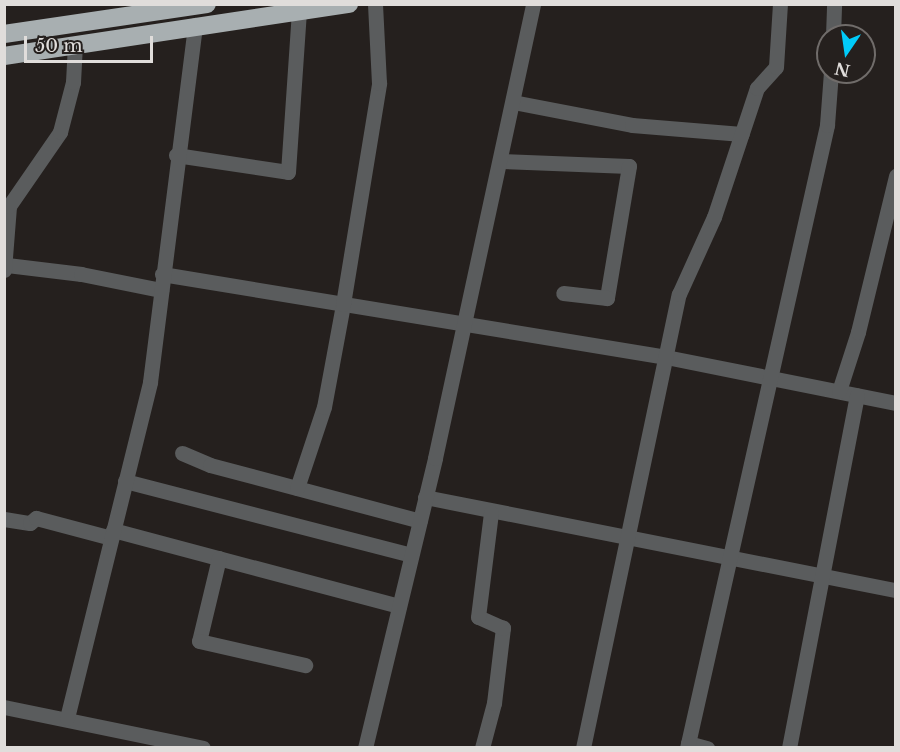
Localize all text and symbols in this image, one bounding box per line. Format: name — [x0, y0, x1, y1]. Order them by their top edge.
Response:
scale bar — [27, 24, 156, 62]
north arrow — [816, 24, 876, 84]
text: 50 m — [35, 35, 83, 57]
text: N — [833, 58, 852, 81]

